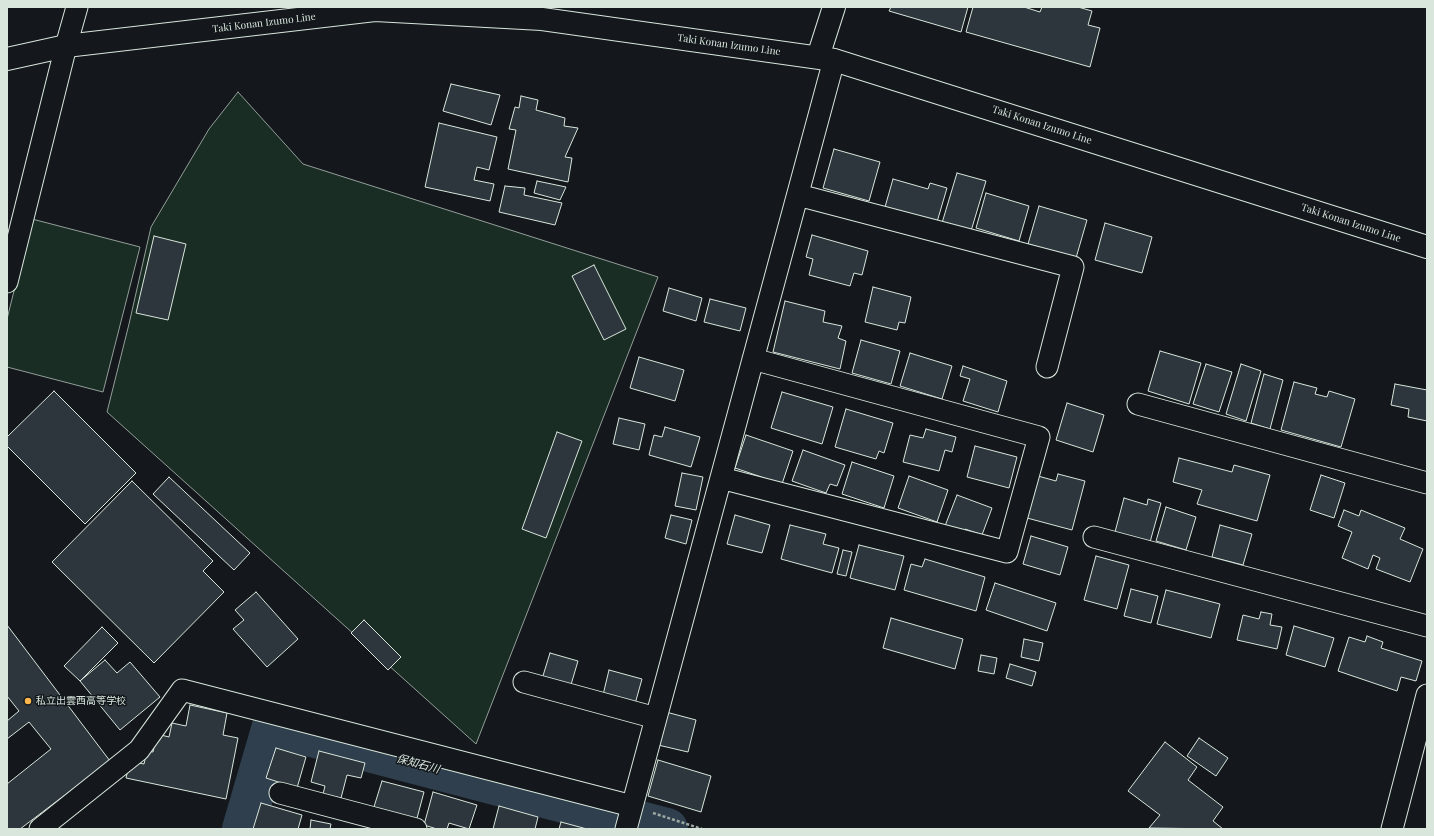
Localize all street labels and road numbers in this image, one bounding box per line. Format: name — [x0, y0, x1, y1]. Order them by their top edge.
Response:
street label: Taki Konan Izumo Line — [212, 11, 316, 35]
street label: Taki Konan Izumo Line — [677, 32, 781, 58]
street label: Taki Konan Izumo Line — [991, 103, 1093, 147]
street label: Taki Konan Izumo Line — [1300, 201, 1402, 245]

